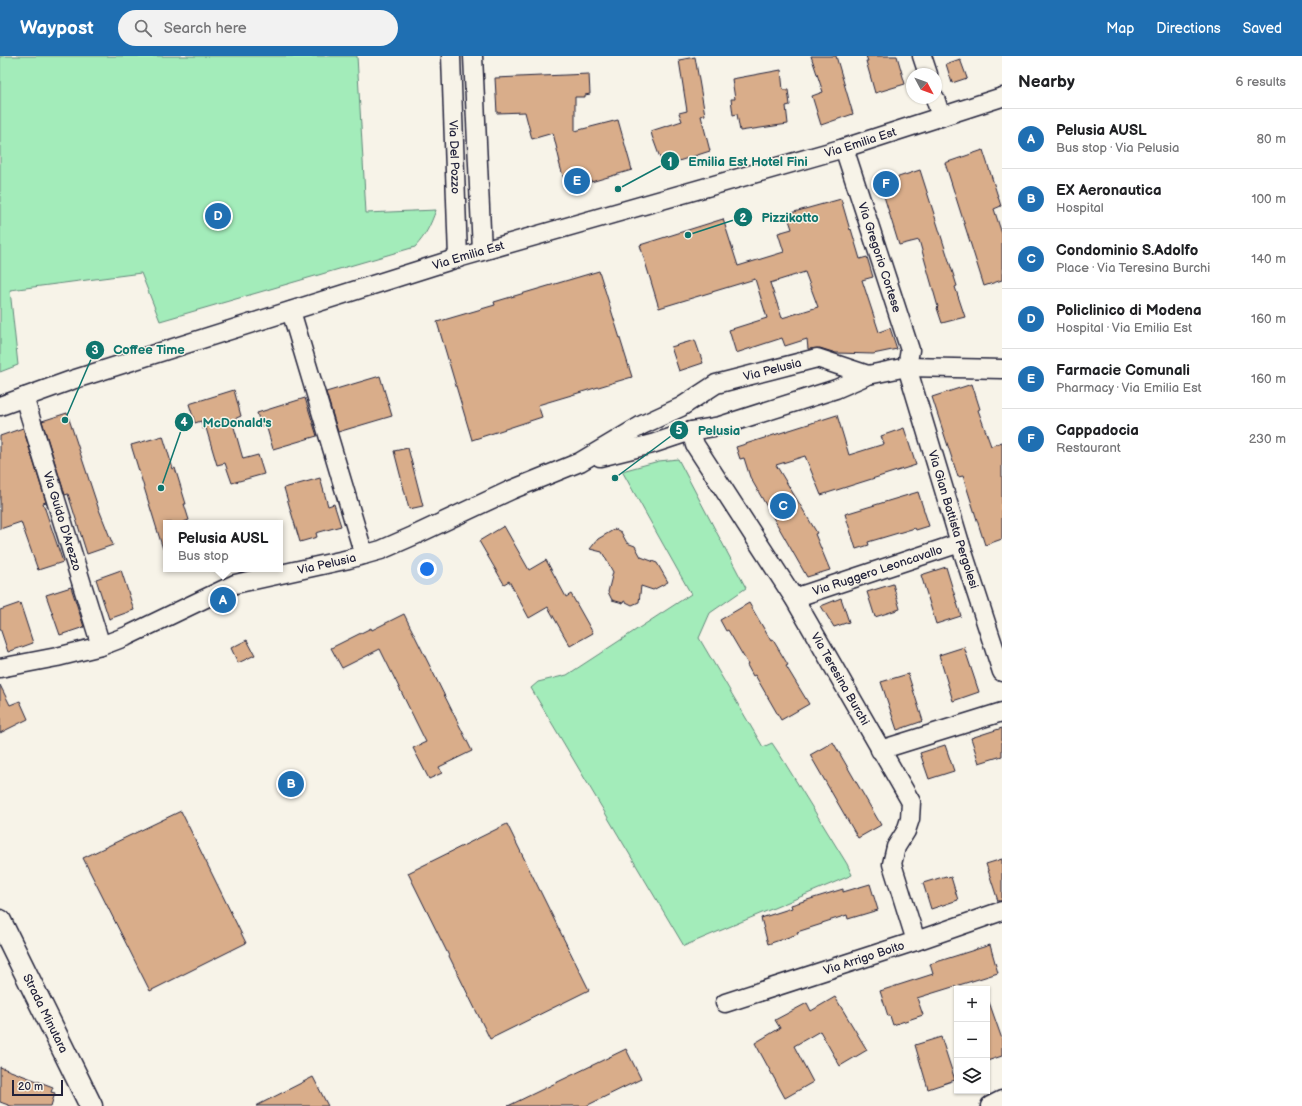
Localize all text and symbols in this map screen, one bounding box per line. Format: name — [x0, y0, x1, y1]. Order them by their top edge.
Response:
search box — [118, 10, 398, 46]
text: Waypost — [20, 17, 94, 40]
icon: search — [132, 17, 154, 39]
text: Search here — [164, 19, 247, 38]
text: Map — [1106, 20, 1134, 37]
text: Directions — [1156, 20, 1221, 37]
text: Saved — [1243, 20, 1282, 37]
north arrow — [906, 68, 942, 104]
text: Nearby — [1018, 72, 1075, 92]
text: 6 results — [1236, 74, 1286, 90]
street label: Via Del Pozzo — [445, 120, 463, 194]
text: Pelusia AUSL — [1056, 121, 1147, 140]
street label: Via Emilia Est — [823, 125, 898, 161]
text: A — [1027, 131, 1035, 147]
text: 80 m — [1257, 131, 1286, 147]
text: Bus stop · Via Pelusia — [1056, 140, 1179, 156]
callout: Emilia Est Hotel Fini — [660, 149, 816, 174]
text: Emilia Est Hotel Fini — [688, 154, 808, 170]
text: 1 — [667, 155, 673, 170]
pin: E — [564, 166, 590, 196]
pin: F — [873, 169, 899, 199]
text: EX Aeronautica — [1056, 181, 1162, 200]
text: B — [1026, 191, 1036, 207]
text: 100 m — [1251, 191, 1286, 207]
text: Hospital — [1056, 200, 1104, 216]
pin: D — [205, 201, 231, 231]
street label: Via Gregorio Cortese — [854, 201, 904, 314]
callout: Pizzikotto — [733, 205, 827, 230]
text: Pizzikotto — [761, 210, 819, 226]
text: 2 — [739, 211, 747, 226]
street label: Via Emilia Est — [431, 238, 506, 274]
text: Condominio S.Adolfo — [1056, 241, 1198, 260]
text: C — [1026, 251, 1036, 267]
text: 140 m — [1251, 251, 1286, 267]
text: Place · Via Teresina Burchi — [1056, 260, 1210, 276]
text: Policlinico di Modena — [1056, 301, 1202, 320]
text: D — [1026, 311, 1036, 327]
text: 160 m — [1251, 311, 1286, 327]
text: Hospital · Via Emilia Est — [1056, 320, 1192, 336]
callout: Coffee Time — [85, 337, 193, 362]
text: Coffee Time — [113, 342, 185, 358]
text: 3 — [91, 343, 99, 358]
street label: Via Pelusia — [742, 355, 803, 385]
text: Farmacie Comunali — [1056, 361, 1190, 380]
text: E — [1027, 371, 1035, 387]
text: 160 m — [1251, 371, 1286, 387]
text: Pharmacy · Via Emilia Est — [1056, 380, 1202, 396]
callout: McDonald's — [174, 410, 279, 435]
text: 4 — [180, 415, 188, 430]
text: McDonald's — [202, 415, 272, 431]
callout: Pelusia — [669, 418, 748, 443]
text: Cappadocia — [1056, 421, 1139, 440]
text: 5 — [676, 423, 683, 438]
text: Pelusia — [698, 423, 740, 439]
text: F — [1027, 431, 1035, 447]
text: 230 m — [1249, 431, 1286, 447]
text: Restaurant — [1056, 440, 1121, 456]
street label: Via Gian Battista Pergolesi — [924, 448, 981, 591]
street label: Via Guido D'Arezzo — [40, 470, 84, 573]
pin: C — [770, 491, 796, 521]
popup — [163, 520, 283, 572]
text: Pelusia AUSL — [178, 529, 268, 548]
street label: Via Ruggero Leoncavallo — [811, 542, 945, 599]
text: Bus stop — [178, 548, 229, 564]
street label: Via Pelusia — [296, 550, 358, 578]
your location — [417, 559, 437, 579]
pin: A — [210, 585, 236, 615]
street label: Via Teresina Burchi — [807, 630, 873, 728]
pin: B — [278, 769, 304, 799]
street label: Via Arrigo Boito — [822, 938, 907, 979]
street label: Strada Minutara — [19, 972, 71, 1056]
map controls — [954, 986, 990, 1094]
button: + — [954, 986, 990, 1022]
button: − — [954, 1022, 990, 1058]
button: layers — [954, 1058, 990, 1094]
scale bar — [12, 1078, 63, 1097]
text: 20 m — [18, 1080, 43, 1093]

